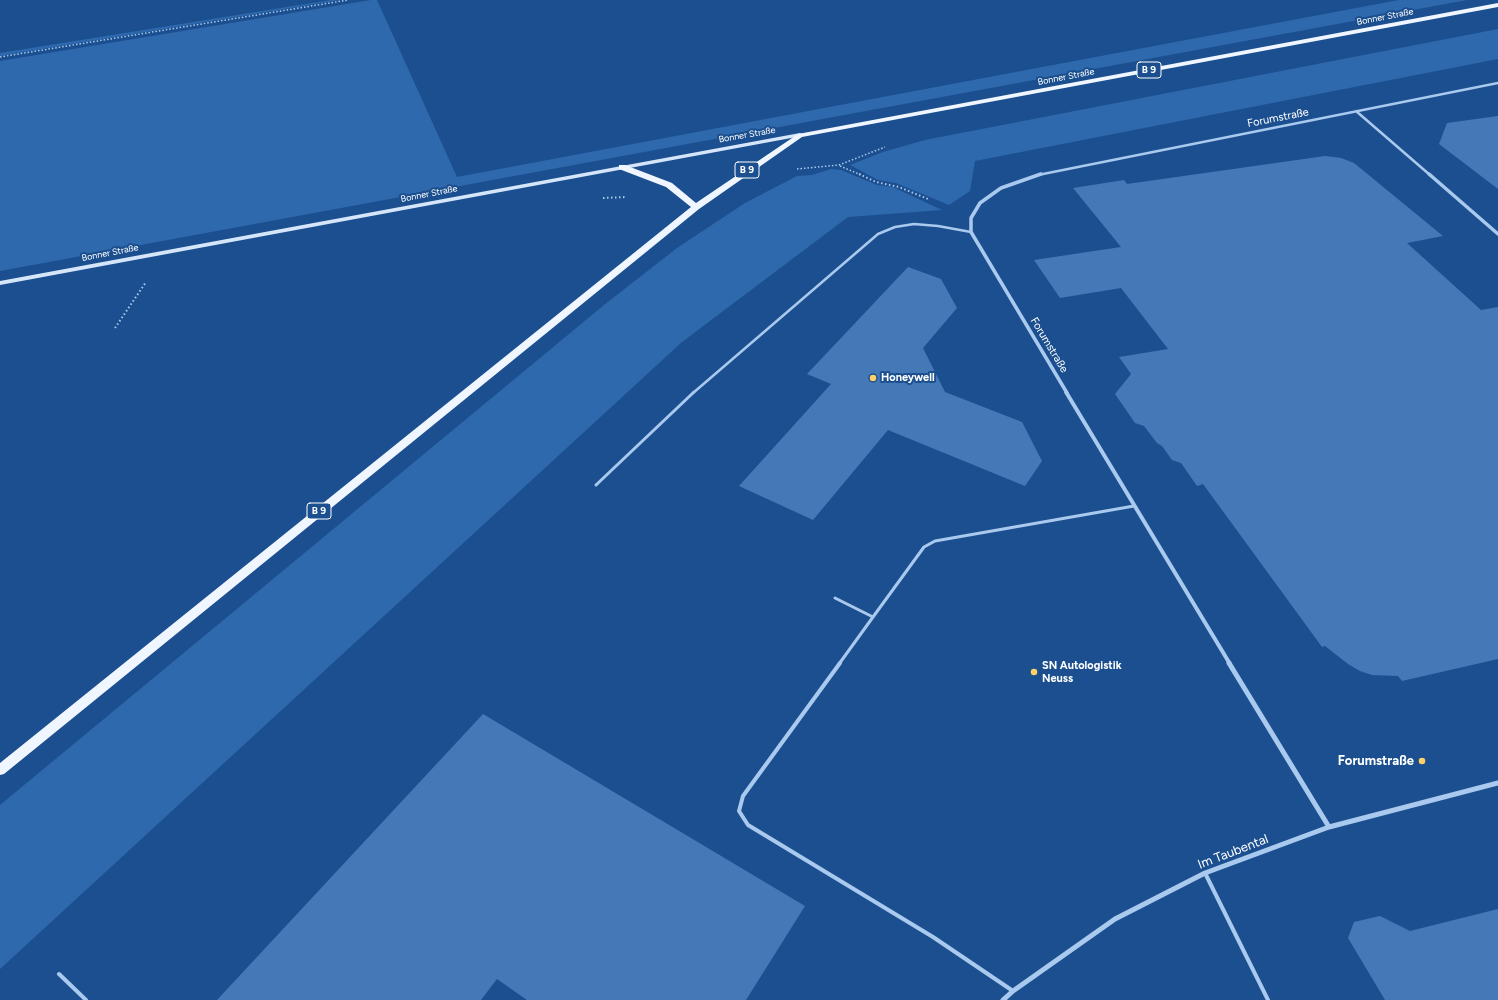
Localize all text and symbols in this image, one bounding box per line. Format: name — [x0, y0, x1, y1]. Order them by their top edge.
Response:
street label: Bonner Straße — [1356, 6, 1414, 28]
road number: B 9 — [1137, 62, 1161, 78]
street label: Bonner Straße — [1037, 66, 1095, 88]
street label: Forumstraße — [1246, 106, 1310, 130]
street label: Bonner Straße — [718, 125, 776, 145]
road number: B 9 — [735, 162, 759, 178]
street label: Bonner Straße — [400, 183, 458, 205]
street label: Bonner Straße — [81, 242, 139, 264]
street label: Forumstraße — [1027, 315, 1071, 375]
place label: Honeywell — [881, 371, 935, 385]
marker: Honeywell — [868, 373, 878, 383]
road number: B 9 — [307, 503, 331, 519]
place label: SN Autologistik Neuss — [1042, 659, 1122, 685]
marker: SN Autologistik Neuss — [1029, 667, 1039, 677]
place label: Forumstraße — [1338, 753, 1414, 769]
marker: Forumstraße — [1417, 756, 1427, 766]
street label: Im Taubental — [1195, 831, 1271, 873]

